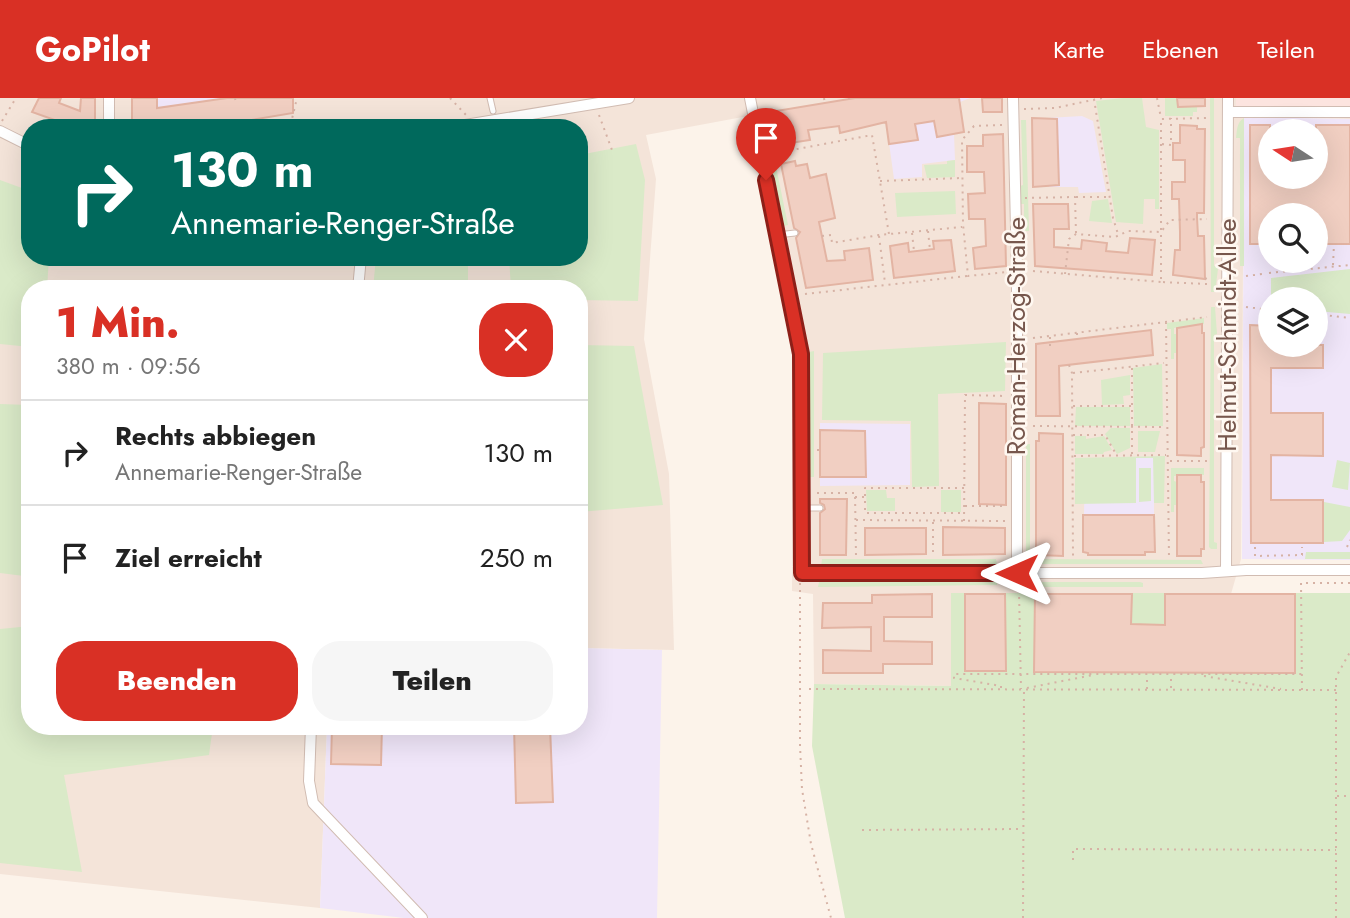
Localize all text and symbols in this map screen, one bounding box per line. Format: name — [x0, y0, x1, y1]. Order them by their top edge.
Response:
text: GoPilot — [35, 26, 150, 73]
text: Karte — [1053, 32, 1104, 67]
text: Ebenen — [1142, 32, 1219, 67]
text: Teilen — [1257, 32, 1315, 67]
pin — [736, 108, 796, 180]
icon: arrive — [747, 119, 785, 157]
north arrow — [1258, 119, 1328, 189]
map controls — [1258, 119, 1328, 357]
text: 130 m — [171, 135, 314, 205]
icon: right — [56, 147, 147, 238]
text: Annemarie-Renger-Straße — [171, 200, 515, 246]
button: search — [1258, 203, 1328, 273]
street label: Roman-Herzog-Straße — [997, 217, 1035, 455]
street label: Helmut-Schmidt-Allee — [1208, 218, 1246, 452]
button: layers — [1258, 287, 1328, 357]
text: 1 Min. — [56, 292, 180, 353]
button: close — [479, 303, 553, 377]
text: 380 m · 09:56 — [56, 349, 201, 383]
text: Rechts abbiegen — [115, 417, 316, 455]
icon: right — [56, 434, 94, 472]
text: 130 m — [483, 434, 553, 472]
text: Annemarie-Renger-Straße — [115, 455, 362, 489]
position arrow — [980, 536, 1054, 610]
icon: arrive — [56, 539, 94, 577]
text: Ziel erreicht — [115, 539, 262, 577]
text: 250 m — [480, 539, 553, 577]
button: Beenden — [56, 641, 298, 721]
button: Teilen — [312, 641, 553, 721]

